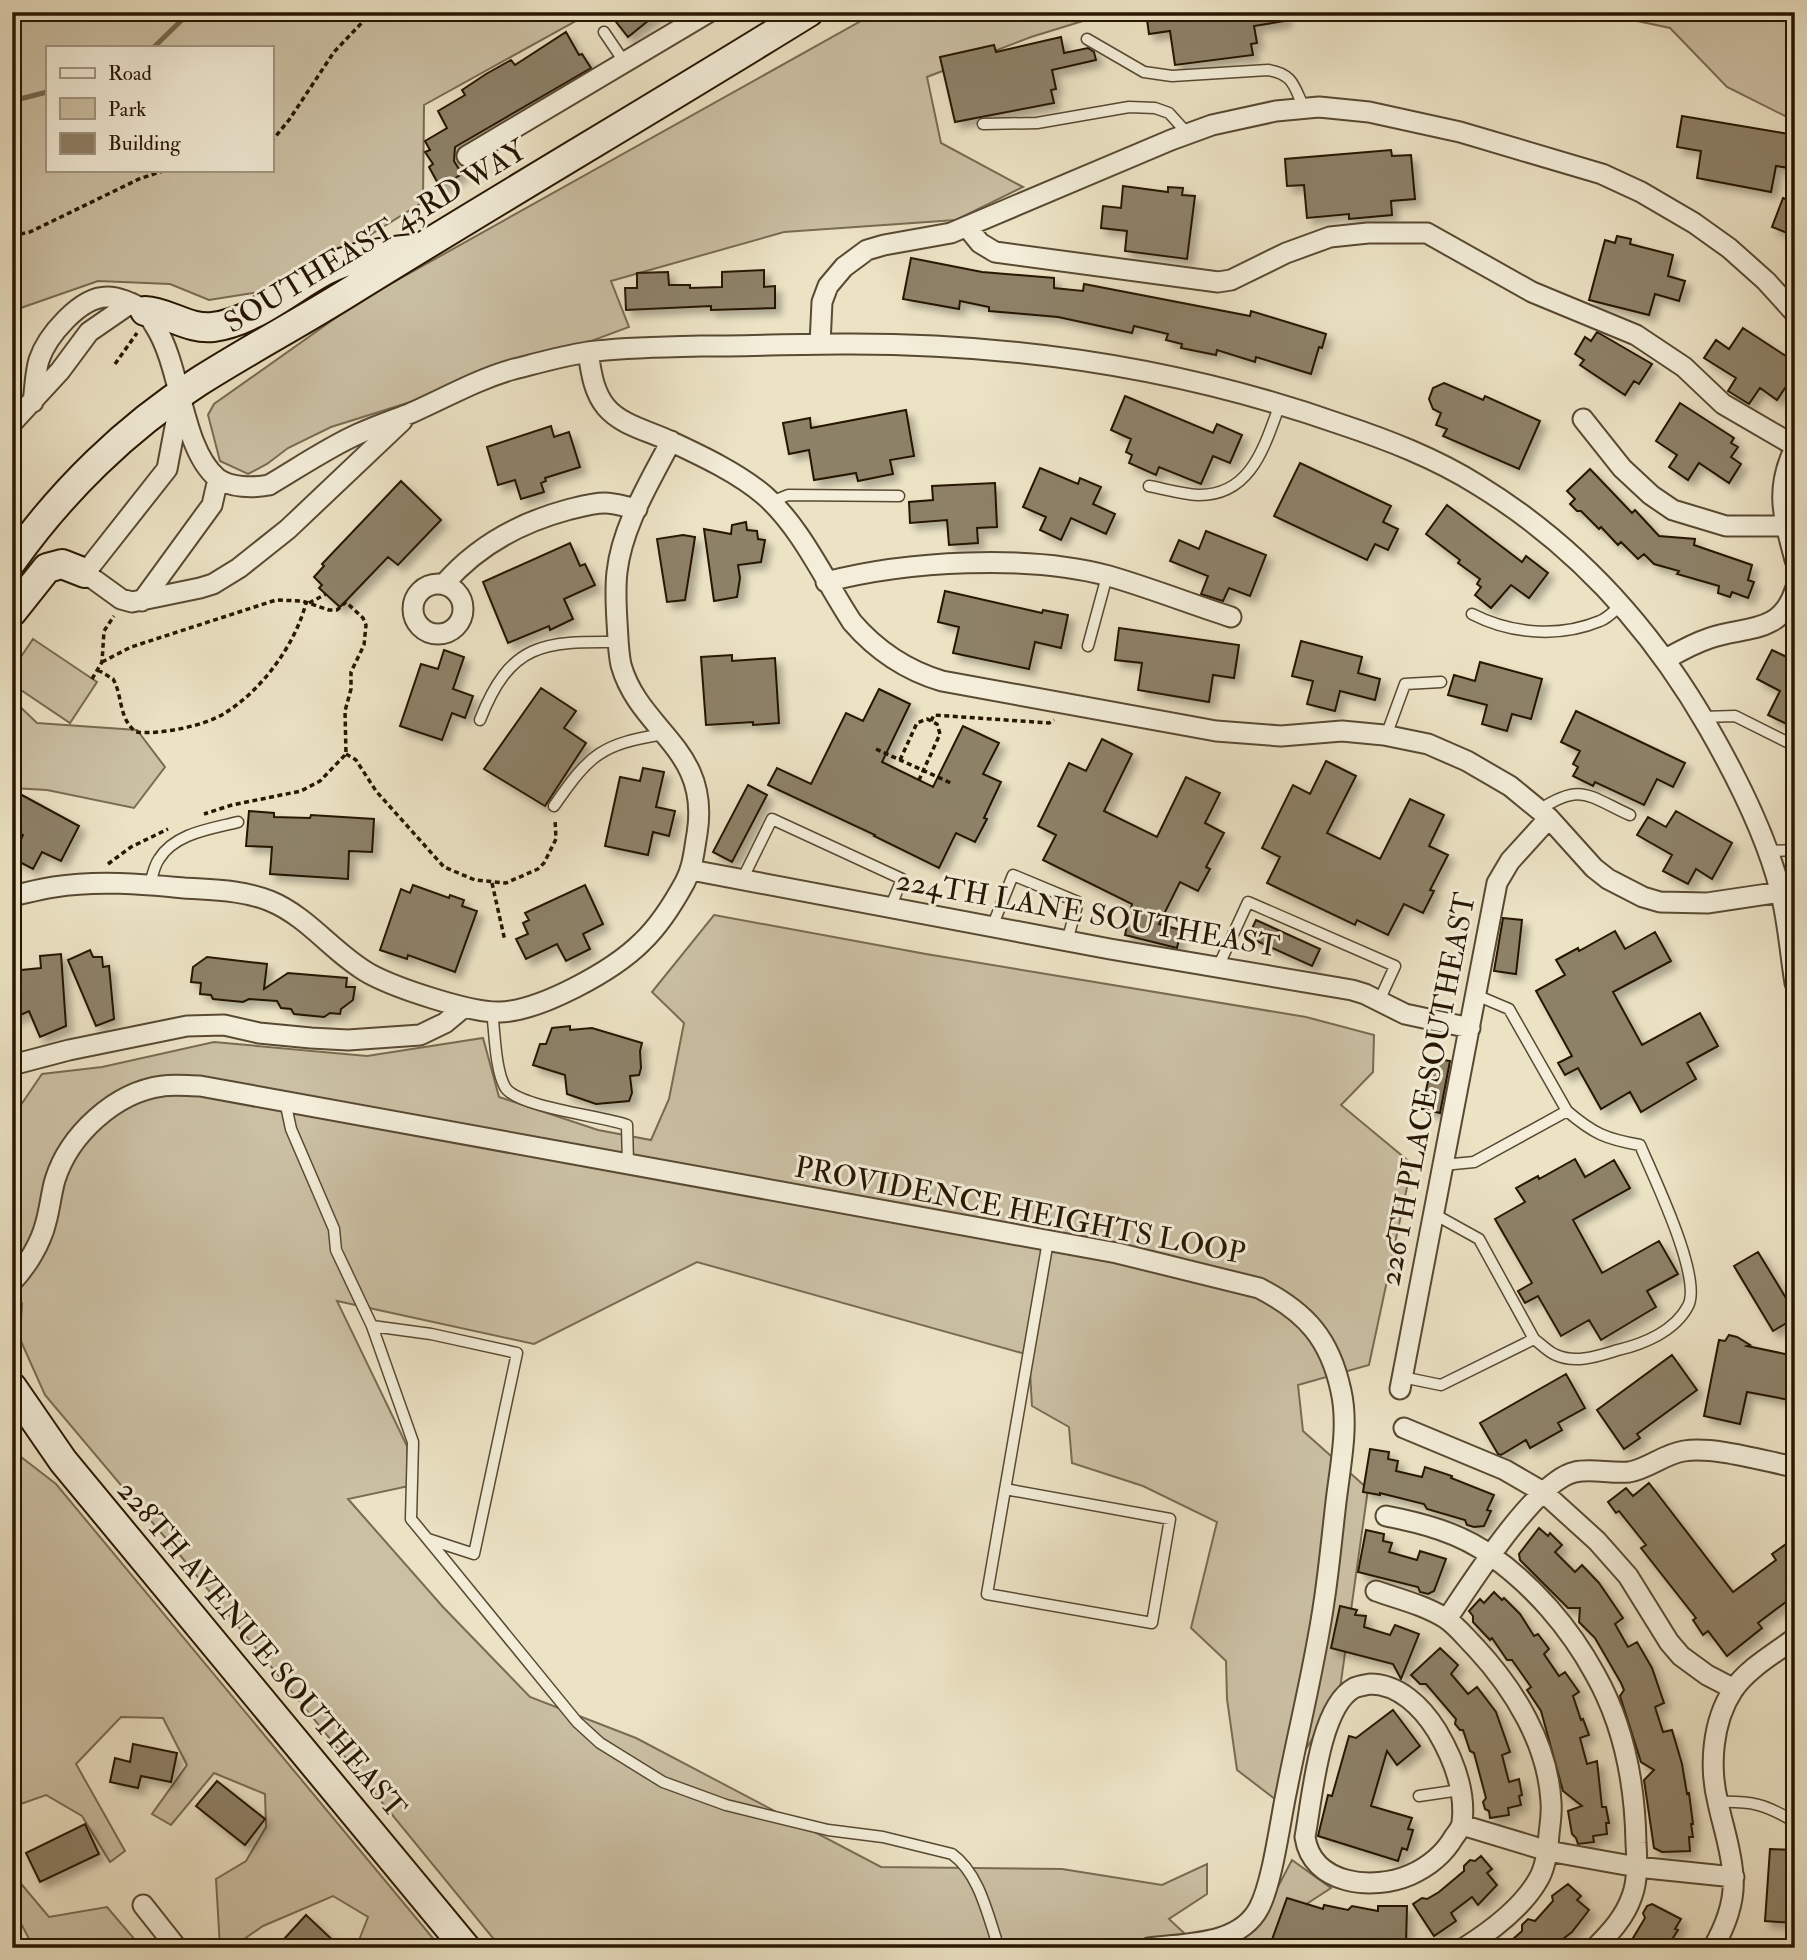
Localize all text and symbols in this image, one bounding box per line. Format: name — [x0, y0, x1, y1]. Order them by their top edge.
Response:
legend — [46, 46, 273, 172]
text: Road — [108, 60, 153, 87]
text: Park — [108, 96, 146, 123]
text: Building — [108, 130, 181, 157]
street label: SOUTHEAST 43RD WAY — [217, 131, 534, 341]
street label: 224TH LANE SOUTHEAST — [893, 862, 1282, 965]
street label: 226TH PLACE SOUTHEAST — [1371, 889, 1484, 1289]
street label: PROVIDENCE HEIGHTS LOOP — [791, 1149, 1248, 1272]
street label: 228TH AVENUE SOUTHEAST — [109, 1473, 414, 1826]

